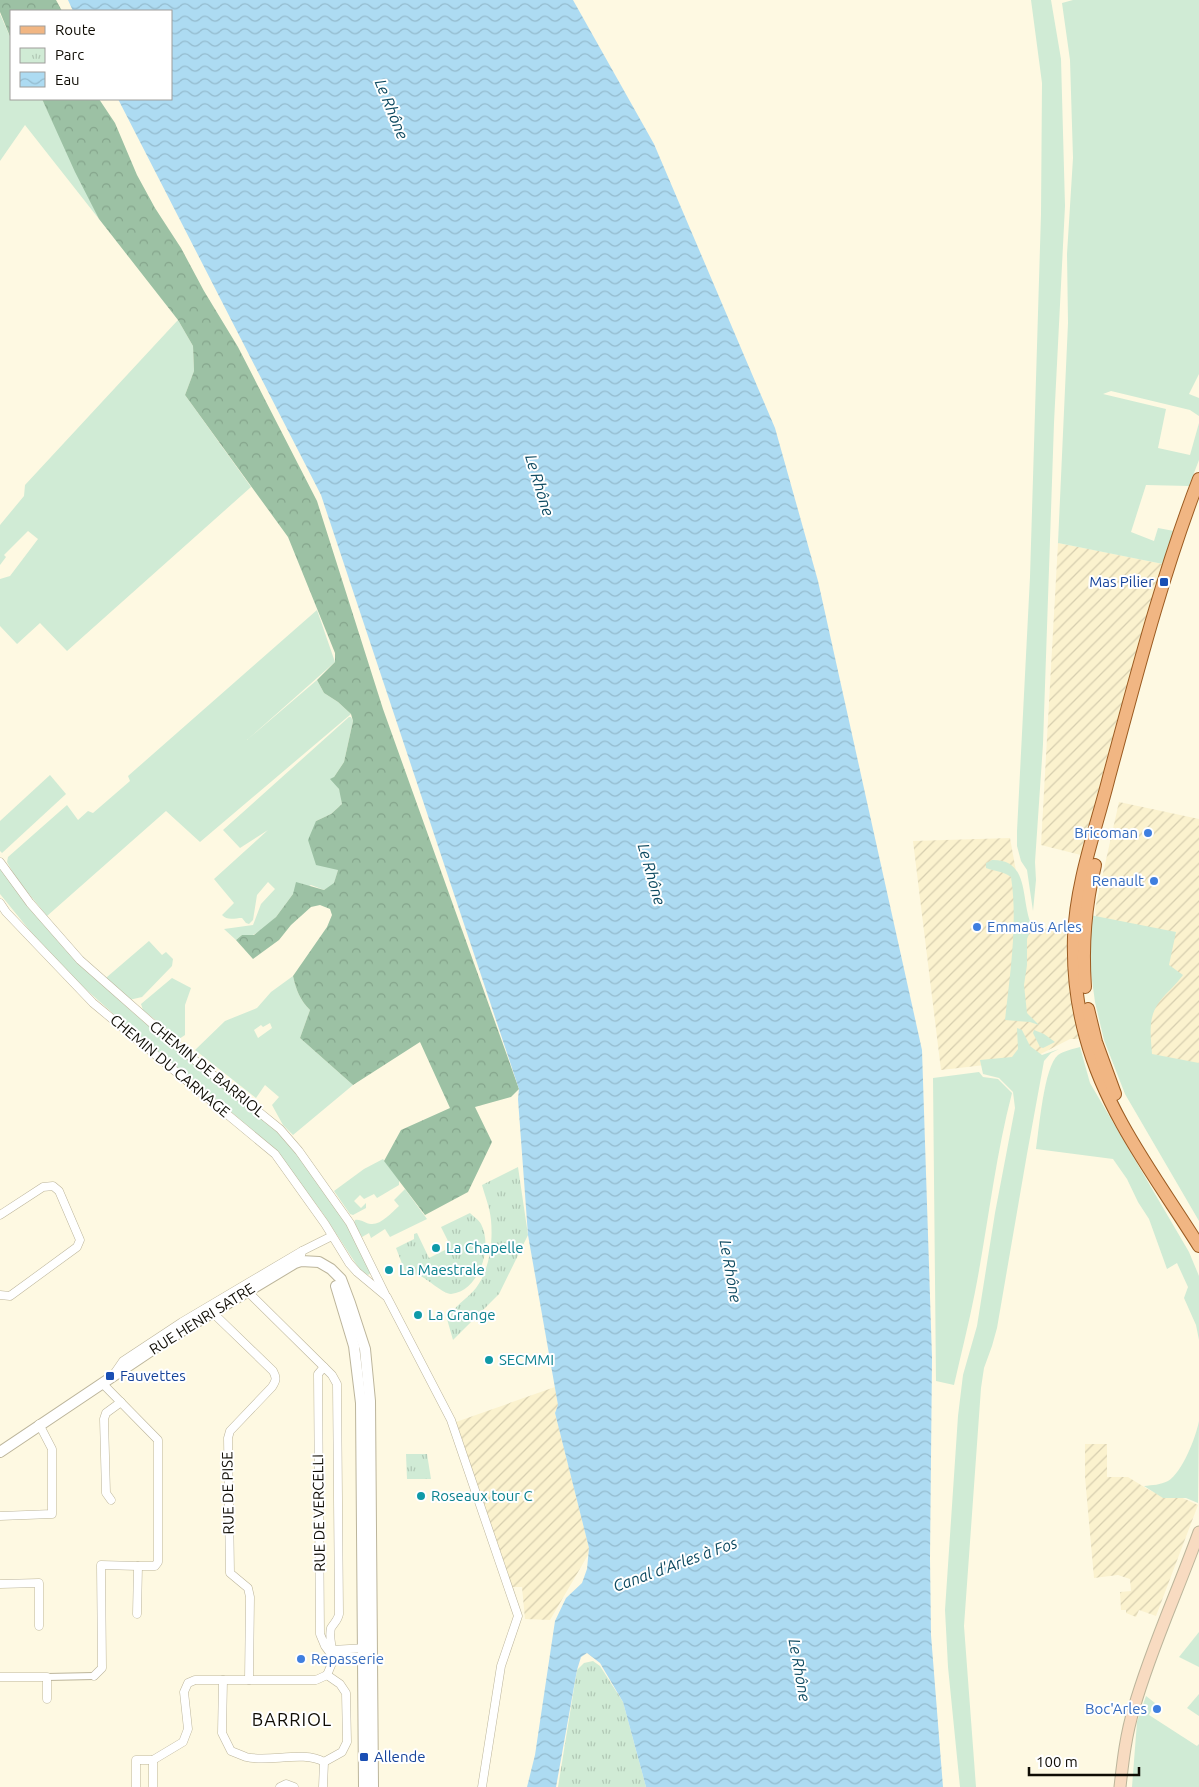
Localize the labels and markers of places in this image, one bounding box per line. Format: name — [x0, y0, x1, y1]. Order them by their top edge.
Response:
place label: Mas Pilier — [1089, 573, 1154, 590]
marker: Mas Pilier — [1158, 576, 1170, 588]
place label: Bricoman — [1074, 824, 1138, 841]
marker: Bricoman — [1142, 827, 1154, 839]
place label: Renault — [1092, 872, 1144, 889]
marker: Renault — [1148, 875, 1160, 887]
place label: Emmaüs Arles — [987, 918, 1082, 935]
marker: Emmaüs Arles — [971, 921, 983, 933]
place label: La Chapelle — [446, 1239, 523, 1256]
marker: La Chapelle — [430, 1242, 442, 1254]
place label: La Maestrale — [399, 1261, 485, 1278]
marker: La Maestrale — [383, 1264, 395, 1276]
place label: La Grange — [428, 1306, 496, 1323]
marker: La Grange — [412, 1309, 424, 1321]
place label: SECMMI — [499, 1351, 554, 1368]
marker: SECMMI — [483, 1354, 495, 1366]
place label: Fauvettes — [120, 1367, 186, 1384]
marker: Fauvettes — [104, 1370, 116, 1382]
place label: Roseaux tour C — [431, 1487, 533, 1504]
marker: Roseaux tour C — [415, 1490, 427, 1502]
place label: Repasserie — [311, 1650, 384, 1667]
marker: Repasserie — [295, 1653, 307, 1665]
place label: Boc'Arles — [1085, 1700, 1147, 1717]
marker: Boc'Arles — [1151, 1703, 1163, 1715]
place label: Allende — [374, 1748, 426, 1765]
marker: Allende — [358, 1751, 370, 1763]

